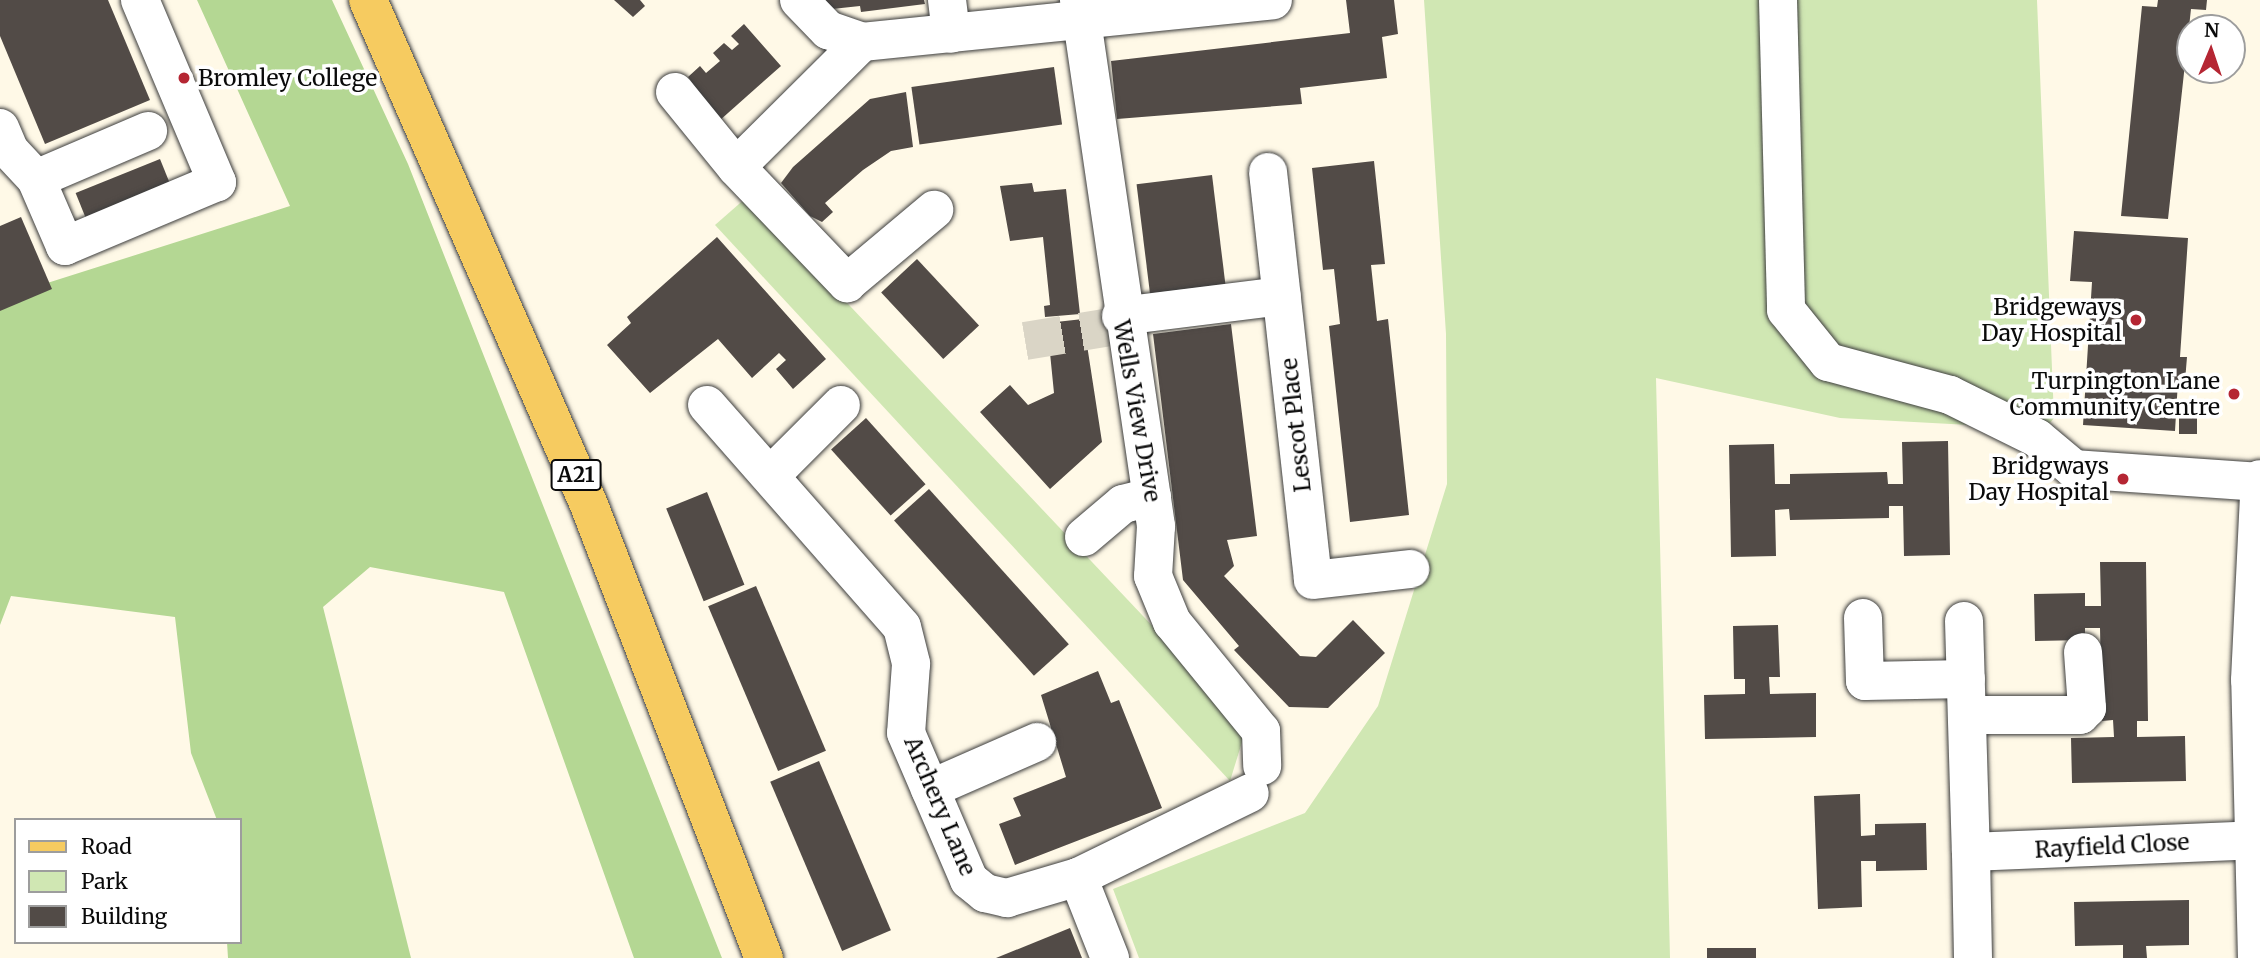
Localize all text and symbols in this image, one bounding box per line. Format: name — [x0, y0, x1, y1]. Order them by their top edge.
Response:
north arrow — [2176, 14, 2246, 84]
text: N — [2204, 18, 2220, 42]
place label: Bromley College — [198, 64, 377, 92]
marker: Bromley College — [176, 70, 192, 86]
place label: Bridgeways Day Hospital — [1981, 293, 2122, 347]
marker: Bridgeways Day Hospital — [2128, 312, 2144, 328]
street label: Wells View Drive — [1107, 318, 1167, 504]
street label: Lescot Place — [1275, 357, 1317, 493]
place label: Turpington Lane Community Centre — [2010, 367, 2220, 421]
marker: Turpington Lane Community Centre — [2226, 386, 2242, 402]
place label: Bridgways Day Hospital — [1968, 452, 2109, 506]
road number: A21 — [550, 458, 602, 492]
marker: Bridgways Day Hospital — [2115, 471, 2131, 487]
street label: Archery Lane — [898, 732, 982, 880]
legend — [14, 818, 242, 944]
street label: Rayfield Close — [2034, 828, 2190, 864]
text: Road — [81, 833, 132, 860]
text: Park — [81, 868, 128, 895]
text: Building — [81, 903, 167, 930]

